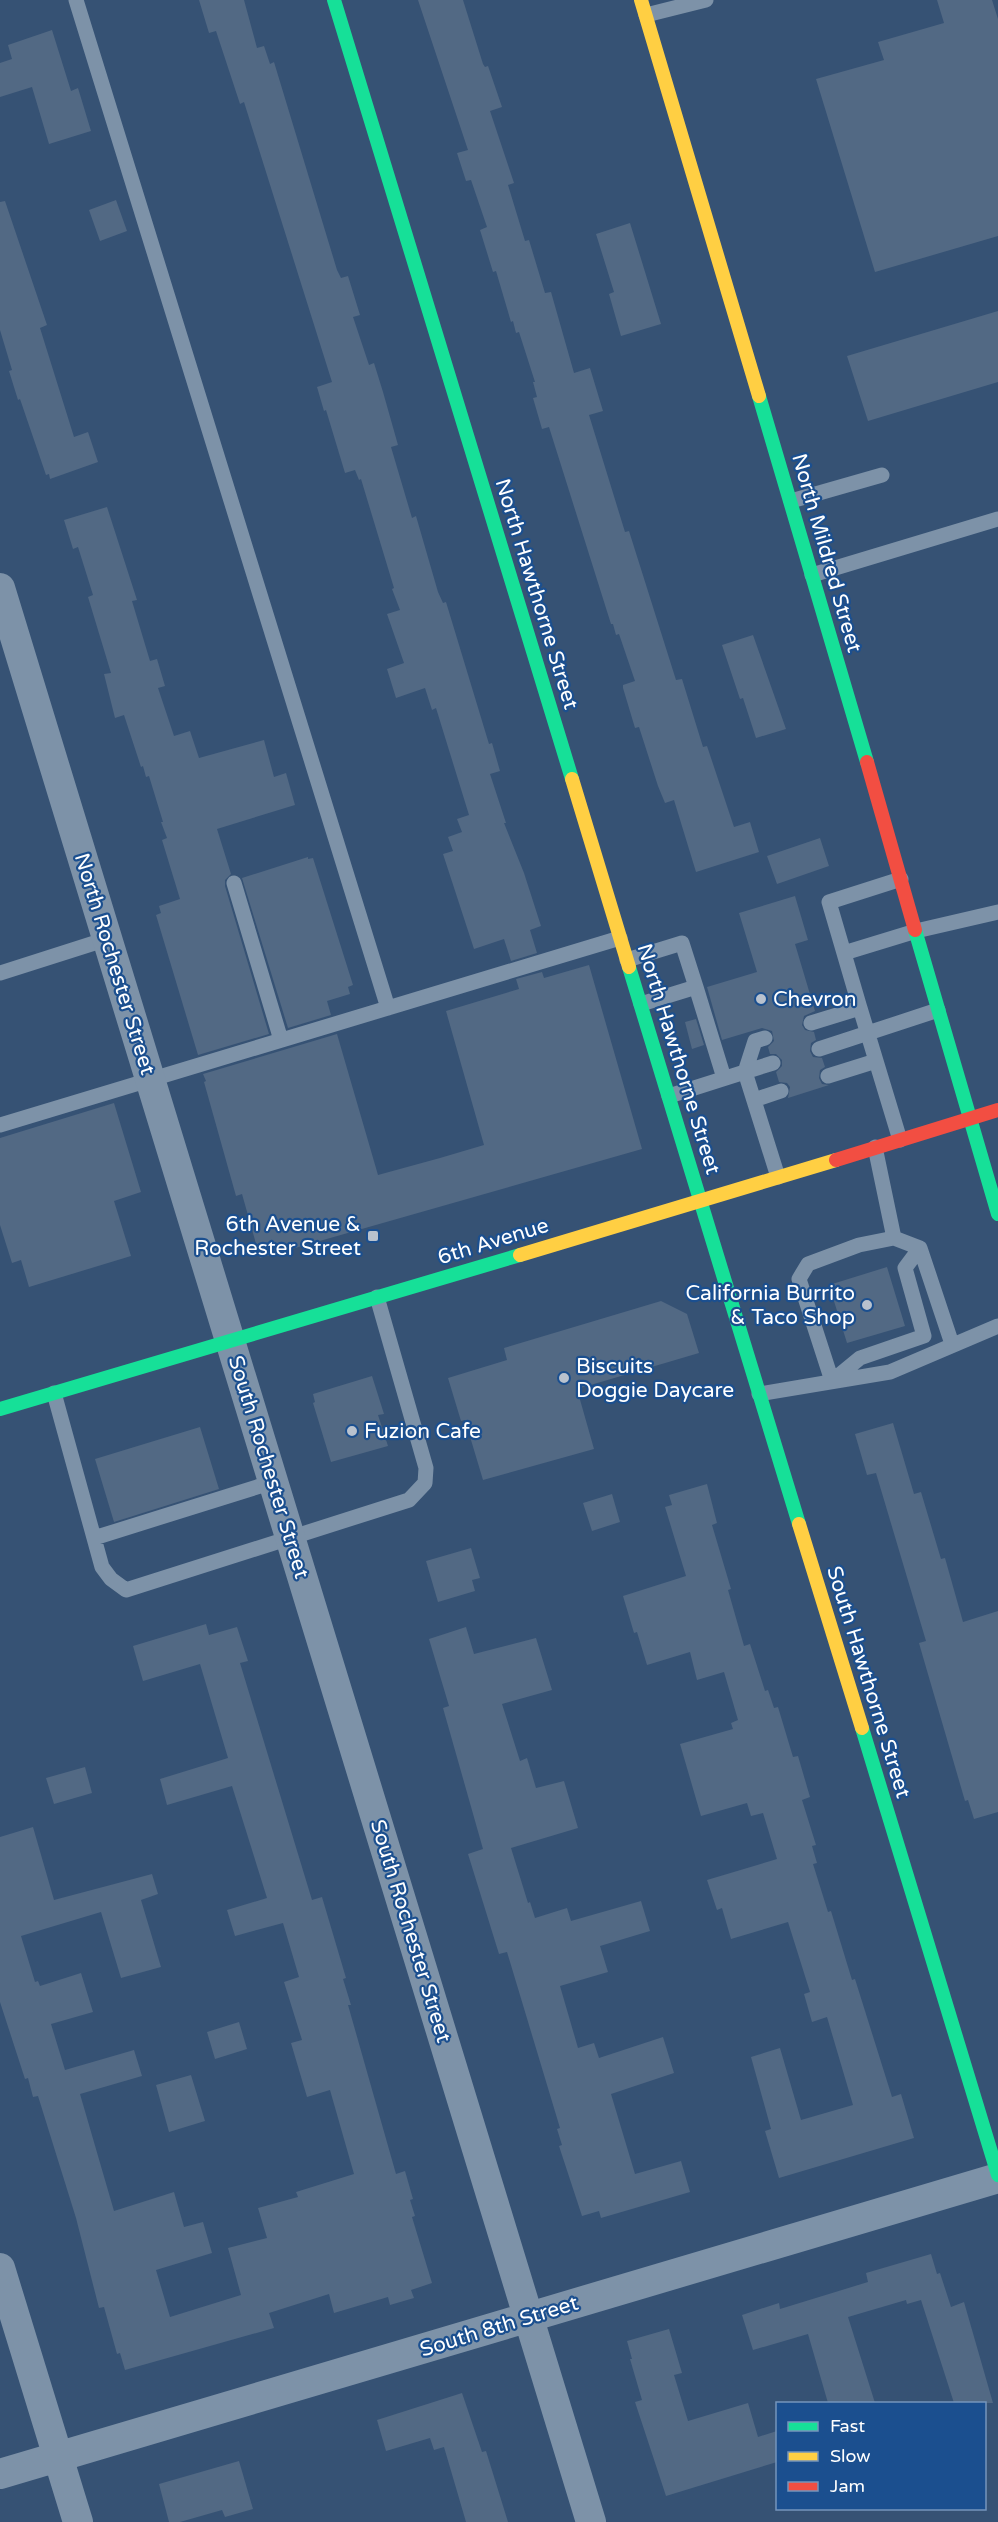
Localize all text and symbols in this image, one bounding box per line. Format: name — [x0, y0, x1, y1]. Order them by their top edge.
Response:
street label: North Mildred Street — [786, 451, 867, 655]
street label: North Hawthorne Street — [489, 476, 584, 713]
street label: North Rochester Street — [69, 850, 160, 1078]
street label: North Hawthorne Street — [631, 941, 726, 1178]
place label: Chevron — [773, 987, 857, 1012]
marker: Chevron — [754, 992, 768, 1006]
place label: 6th Avenue & Rochester Street — [194, 1212, 361, 1261]
street label: 6th Avenue — [435, 1213, 552, 1270]
marker: 6th Avenue & Rochester Street — [366, 1229, 380, 1243]
place label: California Burrito & Taco Shop — [685, 1281, 855, 1330]
marker: California Burrito & Taco Shop — [860, 1298, 874, 1312]
street label: South Rochester Street — [223, 1353, 314, 1582]
place label: Biscuits Doggie Daycare — [576, 1354, 734, 1403]
marker: Biscuits Doggie Daycare — [557, 1371, 571, 1385]
place label: Fuzion Cafe — [364, 1419, 481, 1444]
marker: Fuzion Cafe — [345, 1424, 359, 1438]
street label: South Hawthorne Street — [821, 1563, 916, 1801]
street label: South Rochester Street — [365, 1817, 456, 2046]
street label: South 8th Street — [417, 2291, 581, 2362]
legend — [776, 2402, 986, 2510]
text: Fast — [830, 2415, 865, 2437]
text: Slow — [830, 2445, 871, 2467]
text: Jam — [830, 2475, 865, 2497]

